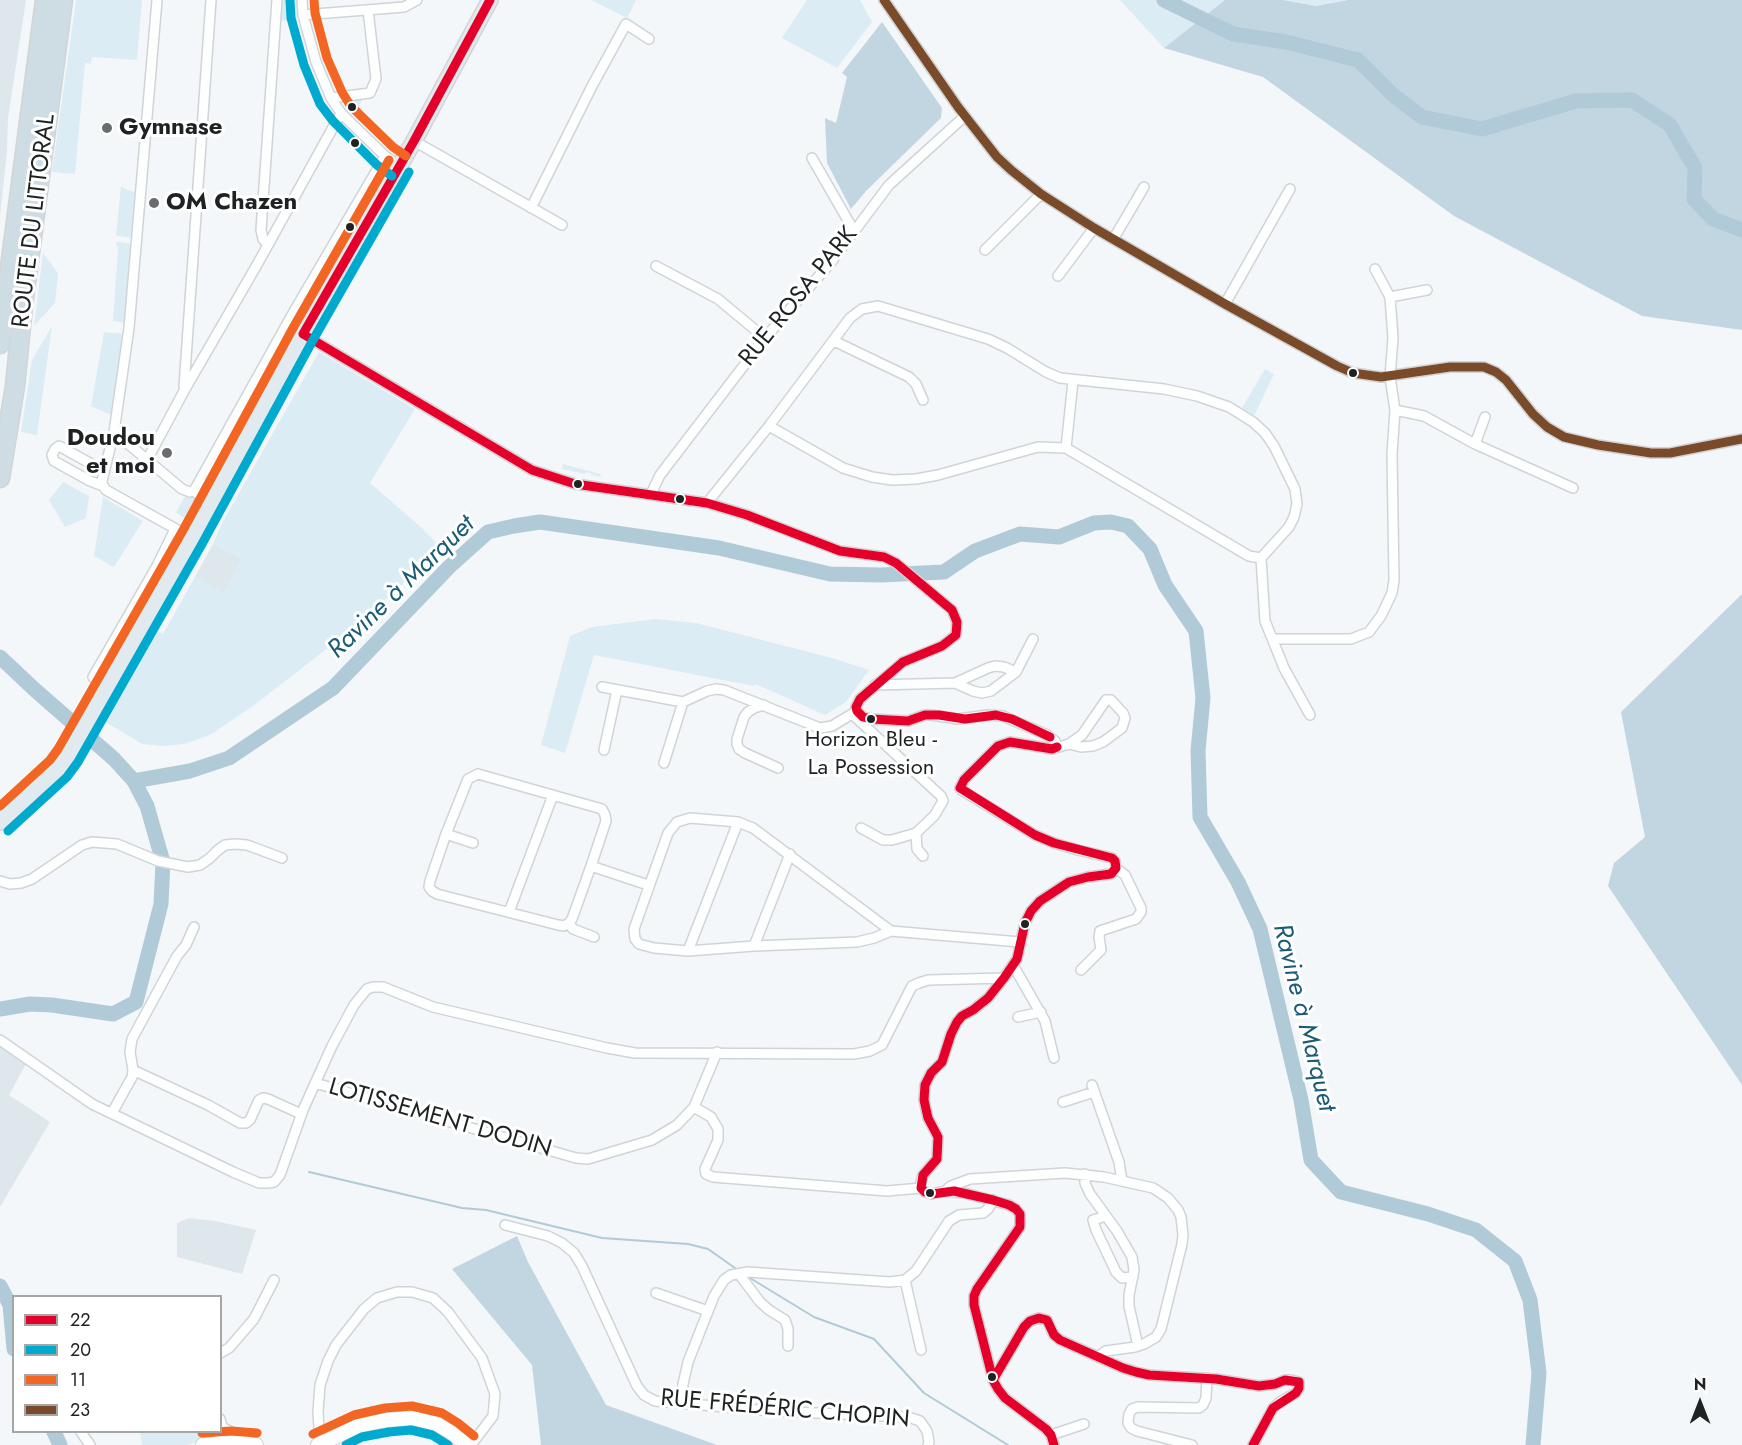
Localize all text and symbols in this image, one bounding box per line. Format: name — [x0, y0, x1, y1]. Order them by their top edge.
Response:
unlabelled marker — [346, 101, 358, 113]
street label: ROUTE DU LITTORAL — [8, 113, 62, 329]
place label: Gymnase — [119, 114, 223, 142]
marker: Gymnase — [100, 121, 114, 135]
unlabelled marker — [349, 137, 361, 149]
place label: OM Chazen — [166, 189, 297, 217]
marker: OM Chazen — [147, 196, 161, 210]
unlabelled marker — [344, 221, 356, 233]
street label: RUE ROSA PARK — [734, 221, 864, 373]
unlabelled marker — [1347, 367, 1359, 379]
place label: Doudou et moi — [67, 425, 155, 481]
marker: Doudou et moi — [160, 446, 174, 460]
unlabelled marker — [572, 478, 584, 490]
unlabelled marker — [674, 493, 686, 505]
water label: Ravine à Marquet — [322, 510, 482, 666]
marker: Horizon Bleu - La Possession — [865, 713, 877, 725]
place label: Horizon Bleu - La Possession — [805, 728, 937, 780]
unlabelled marker — [1019, 918, 1031, 930]
water label: Ravine à Marquet — [1265, 921, 1341, 1115]
street label: LOTISSEMENT DODIN — [325, 1073, 555, 1165]
unlabelled marker — [924, 1187, 936, 1199]
legend — [12, 1295, 222, 1433]
text: 22 — [70, 1307, 90, 1333]
text: 20 — [70, 1337, 91, 1363]
text: 11 — [70, 1367, 86, 1393]
unlabelled marker — [986, 1371, 998, 1383]
north arrow — [1670, 1373, 1730, 1433]
text: N — [1694, 1373, 1706, 1396]
street label: RUE FRÉDÉRIC CHOPIN — [659, 1385, 911, 1435]
text: 23 — [70, 1397, 90, 1423]

